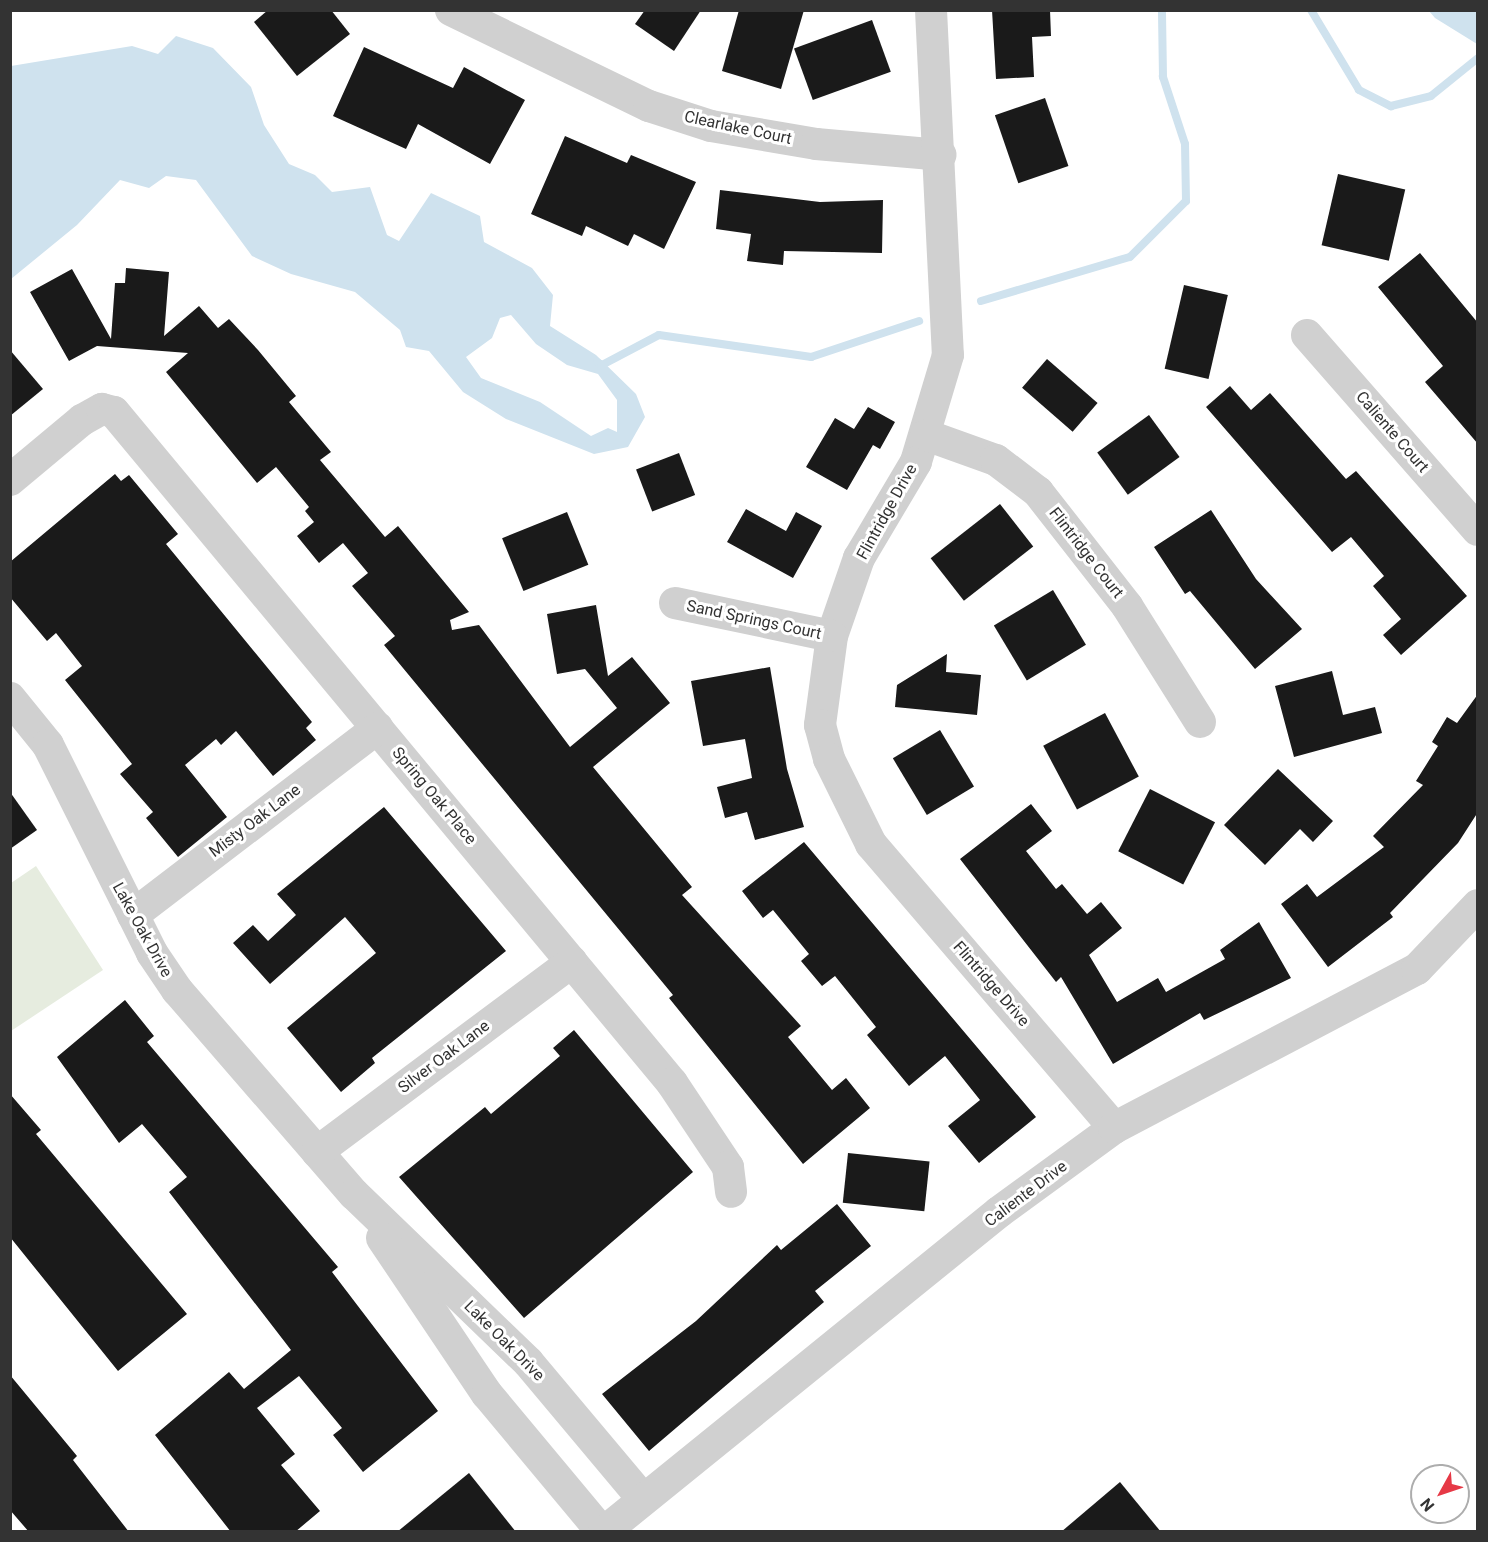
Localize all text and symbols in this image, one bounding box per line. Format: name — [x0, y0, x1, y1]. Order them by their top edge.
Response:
street label: Clearlake Court — [683, 107, 793, 149]
street label: Caliente Court — [1352, 387, 1432, 477]
street label: Flintridge Drive — [853, 461, 921, 563]
street label: Flintridge Court — [1045, 504, 1127, 602]
street label: Sand Springs Court — [685, 596, 823, 644]
street label: Spring Oak Place — [388, 744, 480, 848]
street label: Misty Oak Lane — [206, 780, 304, 862]
street label: Lake Oak Drive — [108, 879, 176, 981]
street label: Flintridge Drive — [949, 938, 1033, 1030]
street label: Silver Oak Lane — [395, 1016, 493, 1098]
street label: Caliente Drive — [981, 1157, 1071, 1231]
street label: Lake Oak Drive — [460, 1297, 548, 1385]
north arrow — [1410, 1464, 1470, 1524]
text: N — [1416, 1494, 1438, 1515]

